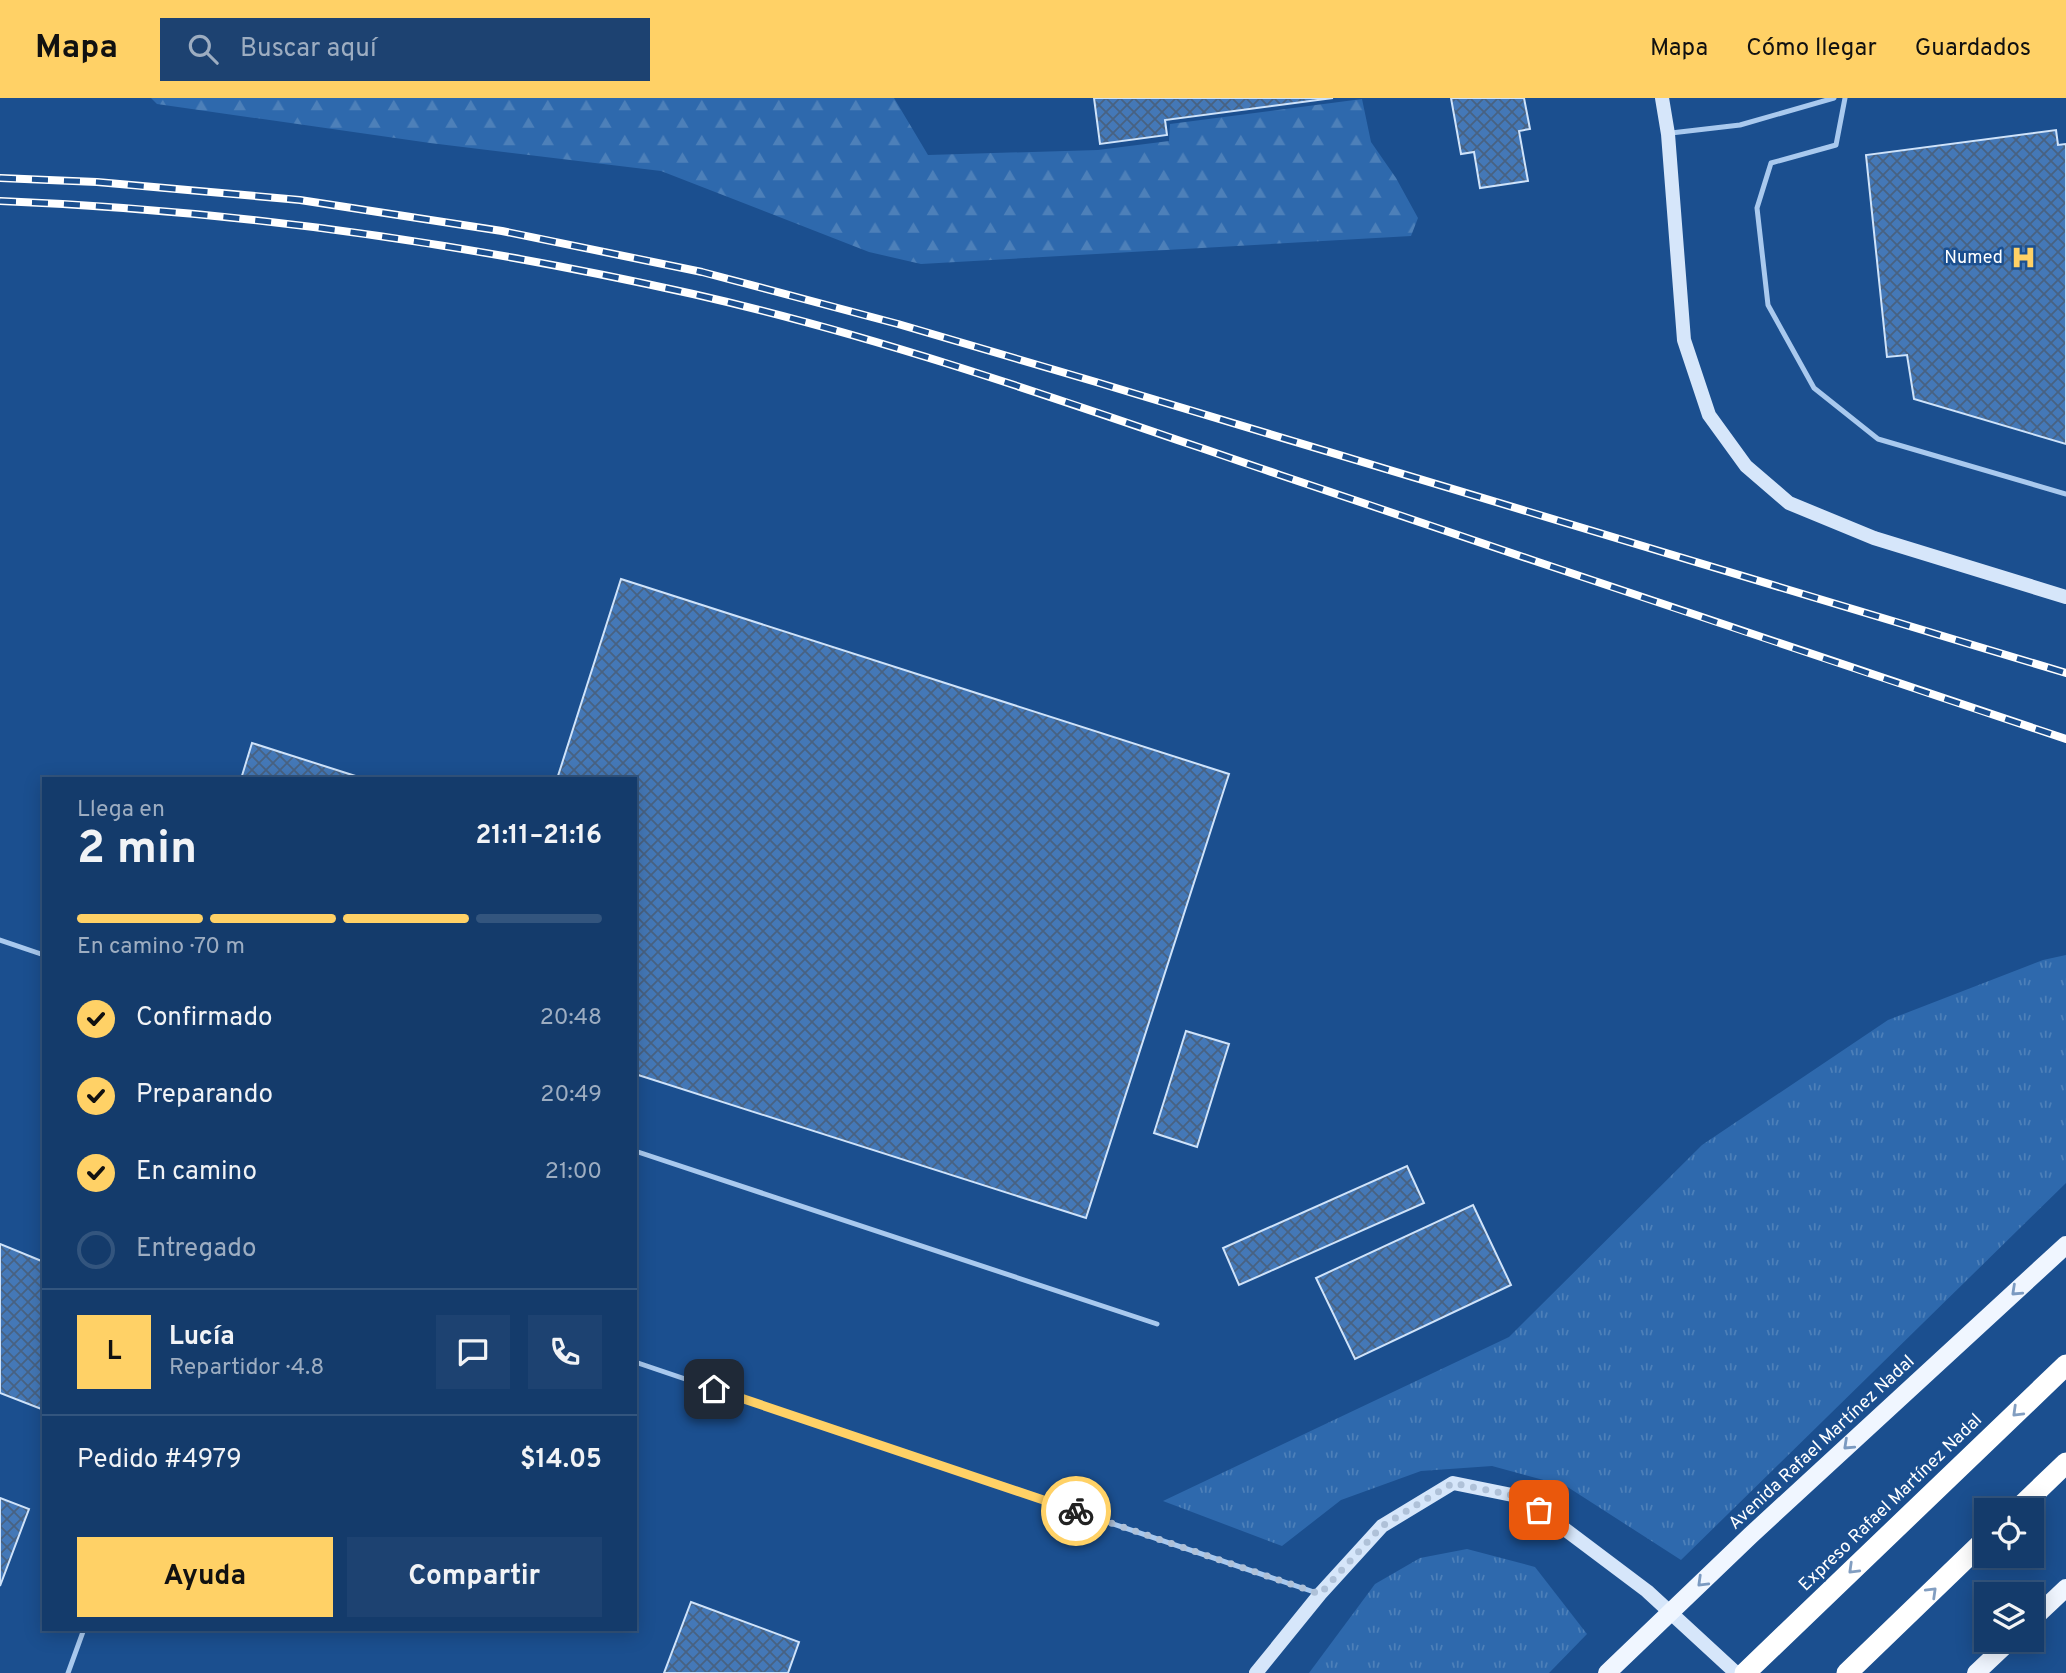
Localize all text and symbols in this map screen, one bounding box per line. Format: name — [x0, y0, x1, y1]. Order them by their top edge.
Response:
search box — [160, 18, 650, 81]
text: Mapa — [35, 28, 118, 70]
icon: search — [184, 30, 222, 68]
text: Buscar aquí — [240, 33, 377, 66]
text: Mapa — [1650, 34, 1708, 64]
text: Cómo llegar — [1746, 34, 1877, 64]
text: Guardados — [1915, 34, 2031, 64]
hospital icon: Numed — [2009, 243, 2037, 271]
place label: Numed — [1944, 247, 2003, 270]
text: Llega en — [77, 796, 165, 825]
text: 21:11–21:16 — [475, 820, 602, 853]
text: 2 min — [77, 821, 197, 880]
text: En camino · 70 m — [77, 933, 245, 962]
icon: check — [77, 1000, 115, 1038]
text: Confirmado — [136, 1002, 273, 1035]
text: 20:48 — [540, 1004, 602, 1033]
icon: check — [77, 1077, 115, 1115]
text: Preparando — [136, 1079, 273, 1112]
text: 20:49 — [540, 1081, 602, 1110]
icon: check — [77, 1154, 115, 1192]
text: En camino — [136, 1156, 257, 1189]
text: 21:00 — [545, 1158, 602, 1187]
text: Entregado — [136, 1233, 256, 1266]
one-way arrow — [2011, 1283, 2024, 1296]
button: chat — [436, 1315, 510, 1389]
button: phone — [528, 1315, 602, 1389]
text: Lucía — [169, 1321, 235, 1354]
text: L — [107, 1336, 121, 1369]
street label: Avenida Rafael Martínez Nadal — [1724, 1351, 1920, 1535]
text: Repartidor · 4.8 — [169, 1354, 324, 1383]
pin — [684, 1359, 744, 1419]
icon: home — [695, 1370, 733, 1408]
one-way arrow — [2012, 1403, 2025, 1416]
street label: Expreso Rafael Martínez Nadal — [1794, 1409, 1988, 1597]
one-way arrow — [1843, 1437, 1856, 1450]
text: Pedido #4979 — [77, 1444, 242, 1477]
text: $14.05 — [520, 1444, 602, 1477]
courier — [1041, 1476, 1111, 1546]
pin — [1509, 1480, 1569, 1540]
icon: bag — [1520, 1491, 1558, 1529]
icon: bike — [1057, 1492, 1095, 1530]
map controls — [1974, 1498, 2044, 1652]
button: locate — [1974, 1498, 2044, 1568]
button: Ayuda — [77, 1537, 333, 1617]
button: Compartir — [347, 1537, 602, 1617]
one-way arrow — [1848, 1561, 1861, 1574]
one-way arrow — [1697, 1574, 1710, 1586]
button: layers — [1974, 1582, 2044, 1652]
one-way arrow — [1923, 1587, 1936, 1600]

